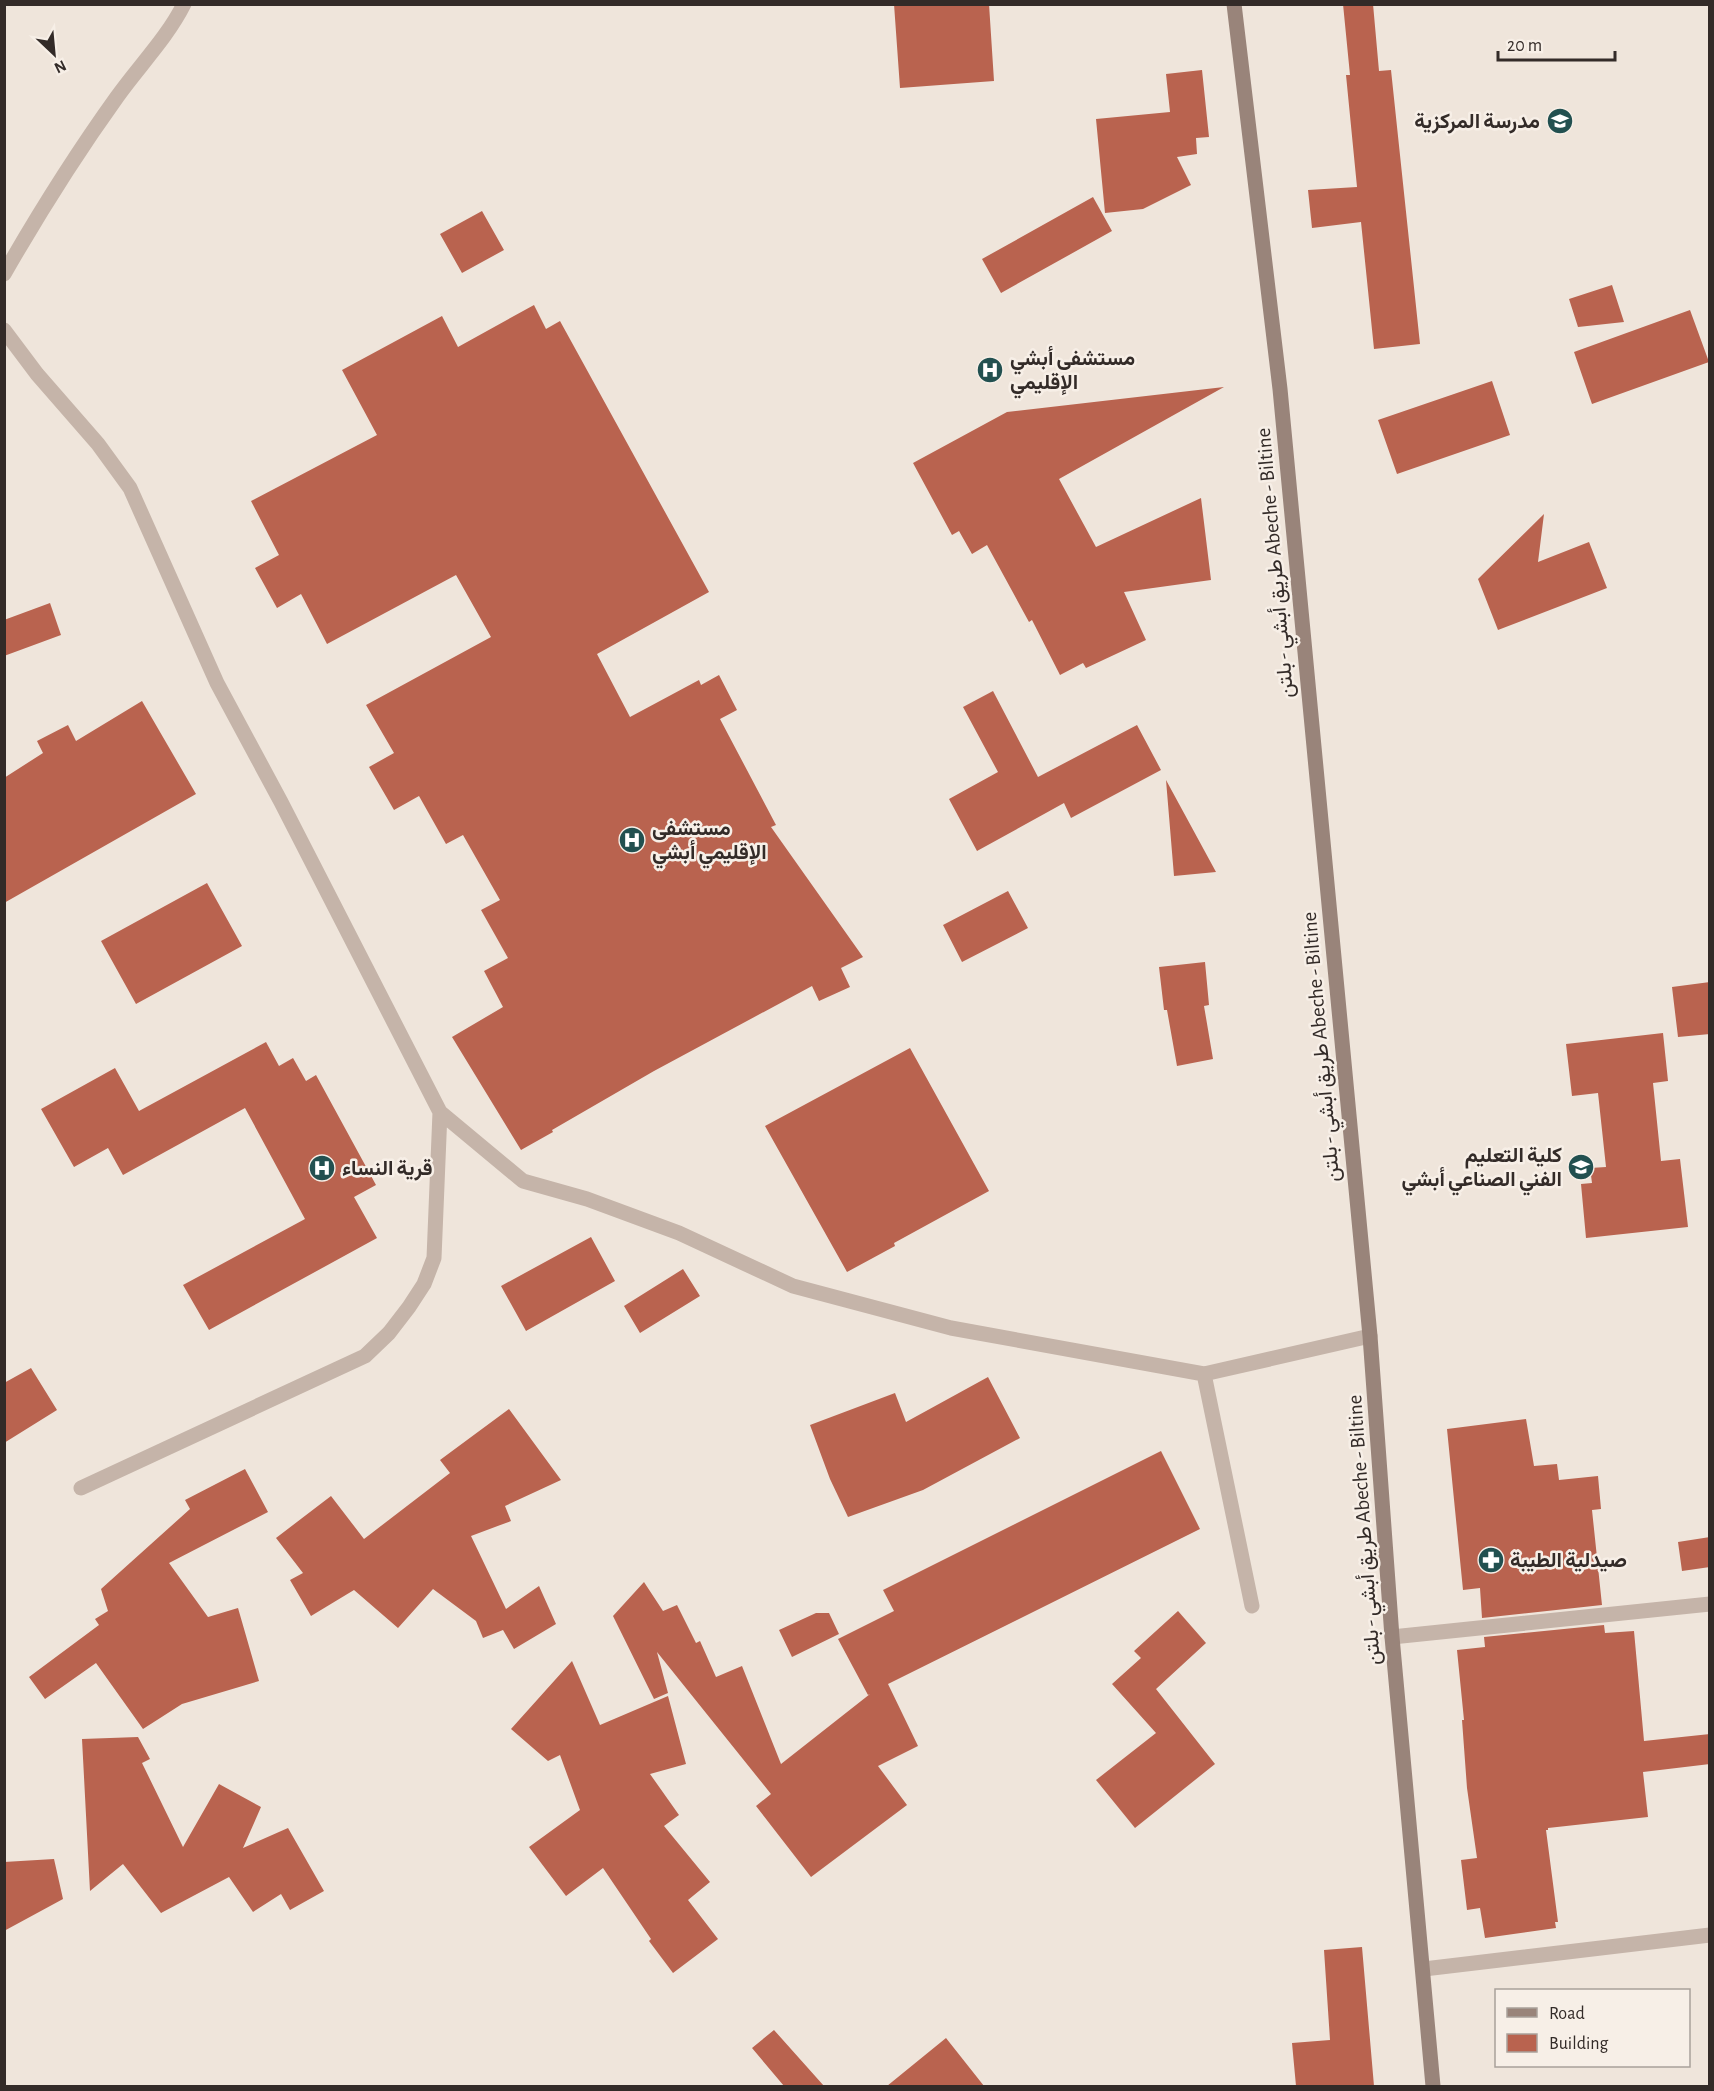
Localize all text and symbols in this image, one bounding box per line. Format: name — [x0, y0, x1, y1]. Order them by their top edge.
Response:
north arrow — [24, 24, 84, 84]
scale bar — [1498, 24, 1615, 62]
text: 20 m — [1507, 37, 1542, 55]
text: N — [52, 57, 69, 76]
school or university icon: مدرسة المركزية — [1545, 106, 1575, 136]
place label: مدرسة المركزية — [1414, 111, 1540, 134]
place label: مستشفى أبشي الإقليمي — [1010, 345, 1135, 399]
hospital icon: مستشفى أبشي الإقليمي — [975, 355, 1005, 385]
street label: طريق أبشي - بلتن Abeche - Biltine — [1252, 426, 1303, 699]
place label: مستشفى الإقليمي أبشي — [652, 818, 767, 869]
hospital icon: مستشفى الإقليمي أبشي — [617, 825, 647, 855]
street label: طريق أبشي - بلتن Abeche - Biltine — [1298, 910, 1349, 1183]
place label: كلية التعليم الفني الصناعي أبشي — [1401, 1145, 1562, 1196]
school or university icon: كلية التعليم الفني الصناعي أبشي — [1566, 1152, 1596, 1182]
hospital icon: قرية النساء — [307, 1153, 337, 1183]
place label: قرية النساء — [342, 1158, 433, 1181]
street label: طريق أبشي - بلتن Abeche - Biltine — [1343, 1394, 1390, 1666]
pharmacy icon: صيدلية الطيبة — [1476, 1545, 1506, 1575]
place label: صيدلية الطيبة — [1510, 1550, 1627, 1572]
legend — [1495, 1989, 1690, 2067]
text: Road — [1549, 2005, 1585, 2023]
text: Building — [1549, 2035, 1609, 2053]

